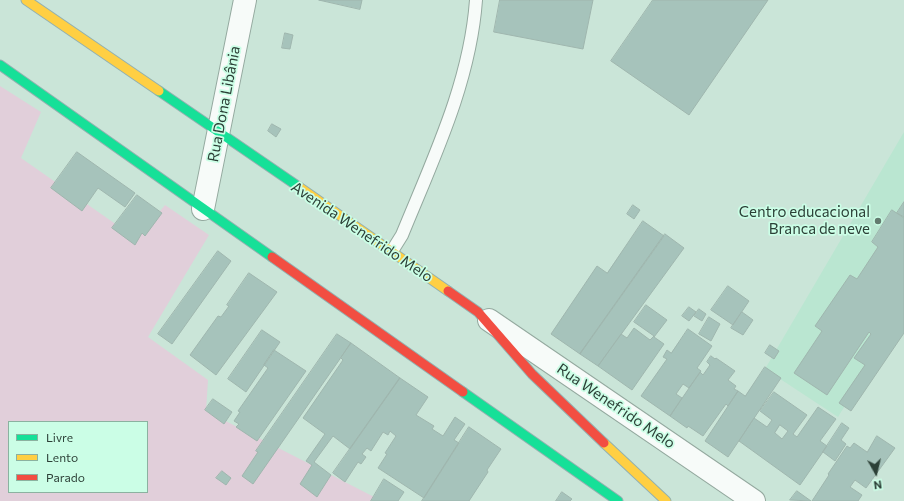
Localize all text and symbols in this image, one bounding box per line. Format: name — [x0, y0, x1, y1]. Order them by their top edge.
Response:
street label: Rua Dona Libânia — [204, 44, 244, 164]
street label: Avenida Wenefrido Melo — [288, 178, 436, 286]
place label: Centro educacional Branca de neve — [739, 203, 870, 238]
marker: Centro educacional Branca de neve — [873, 216, 883, 226]
street label: Rua Wenefrido Melo — [553, 360, 679, 452]
legend — [8, 421, 148, 493]
text: Livre — [46, 430, 73, 444]
text: Lento — [46, 450, 78, 464]
north arrow — [856, 453, 896, 493]
text: Parado — [46, 470, 85, 484]
text: N — [873, 478, 883, 492]

